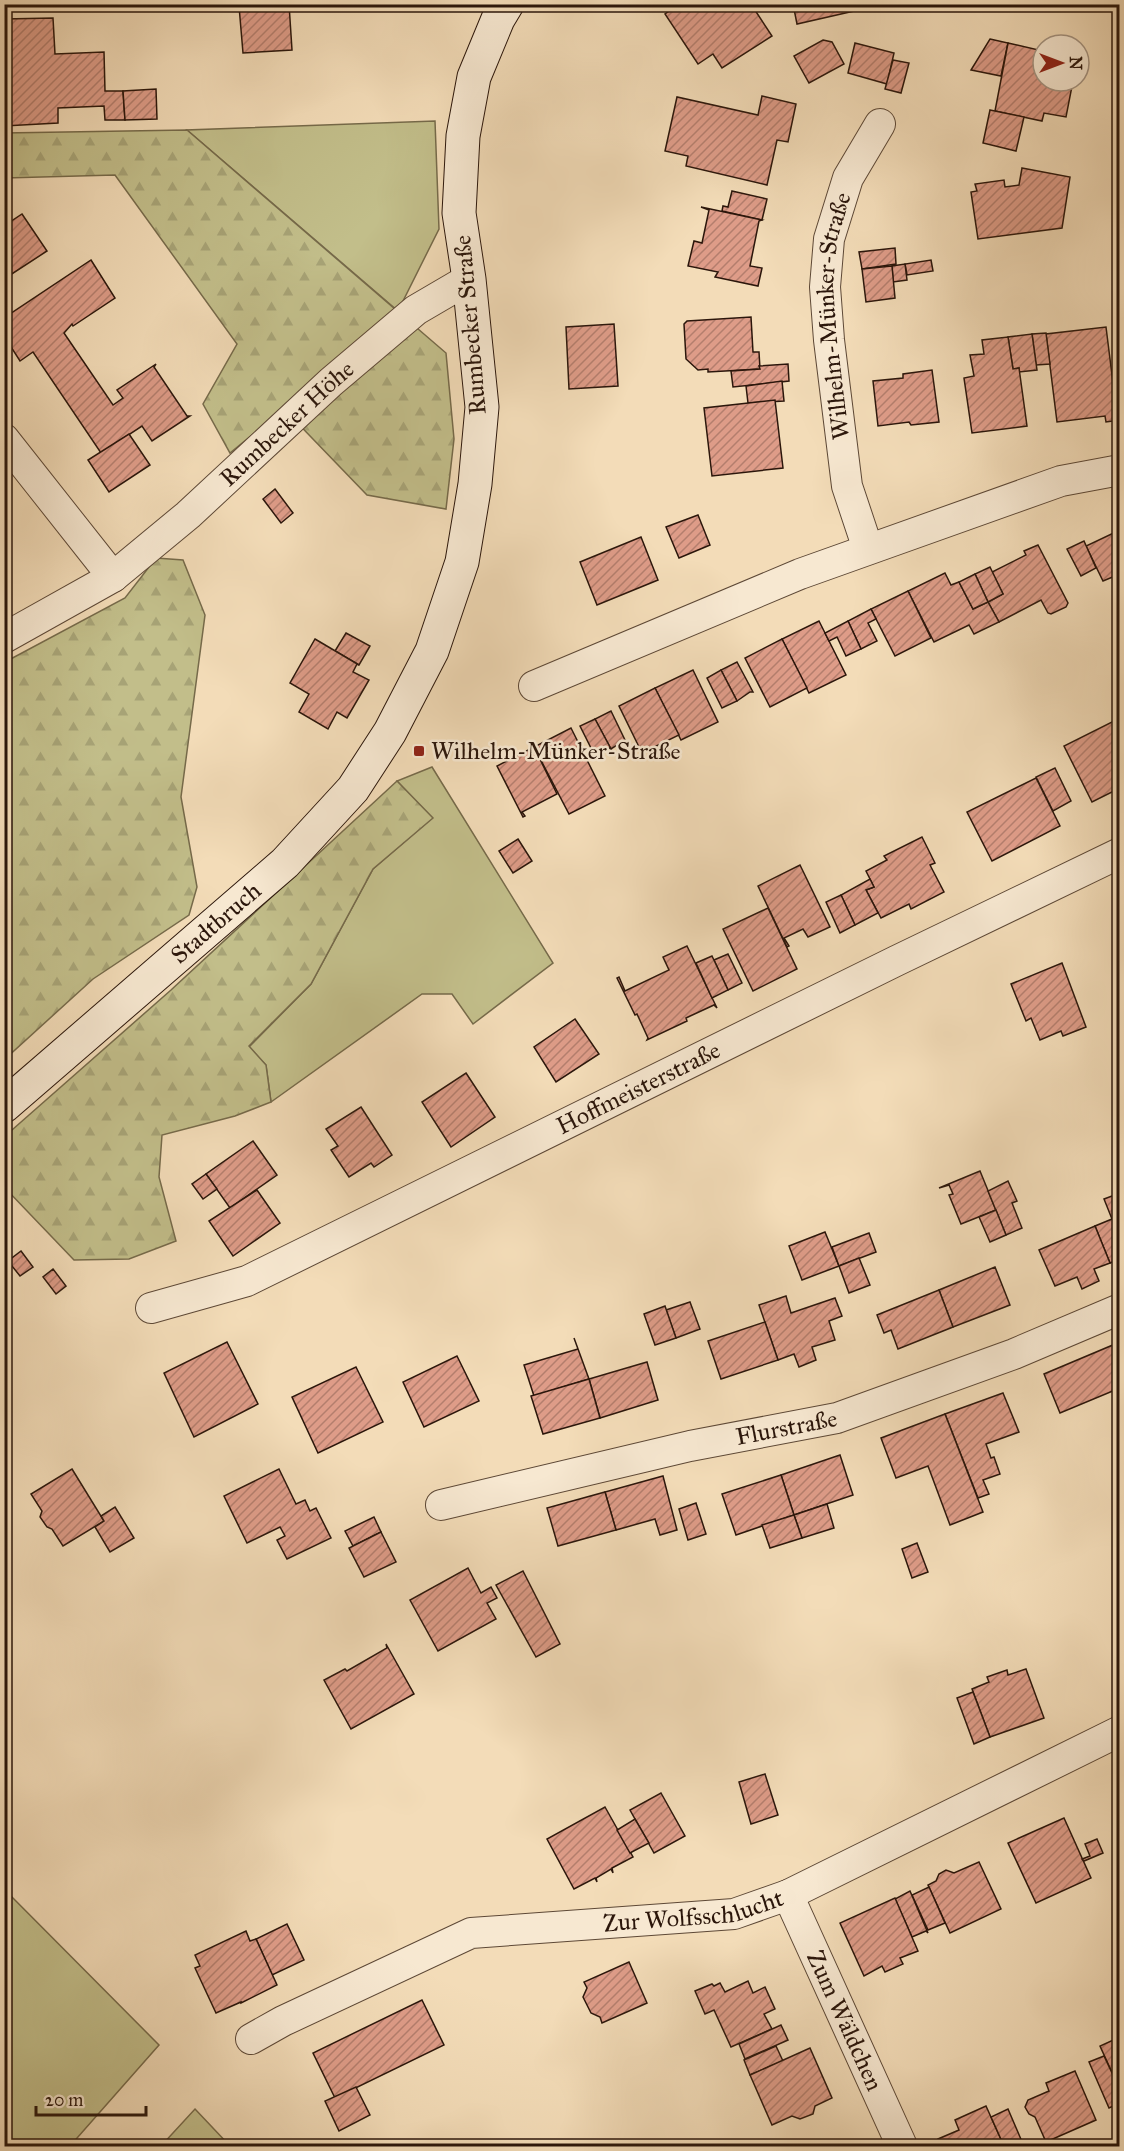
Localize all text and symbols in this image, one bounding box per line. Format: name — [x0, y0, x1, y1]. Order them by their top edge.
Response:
north arrow — [1031, 33, 1091, 93]
text: N — [1066, 56, 1085, 70]
street label: Wilhelm-Münker-Straße — [810, 189, 858, 441]
street label: Rumbecker Straße — [447, 234, 493, 416]
street label: Rumbecker Höhe — [213, 354, 360, 493]
place label: Wilhelm-Münker-Straße — [431, 736, 681, 766]
marker: Wilhelm-Münker-Straße — [412, 744, 426, 758]
street label: Stadtbruch — [164, 876, 267, 970]
street label: Hoffmeisterstraße — [551, 1035, 725, 1141]
street label: Flurstraße — [733, 1403, 840, 1452]
street label: Zur Wolfsschlucht — [602, 1883, 788, 1938]
street label: Zum Wäldchen — [800, 1946, 890, 2096]
scale bar — [36, 2079, 146, 2117]
text: 20 m — [45, 2089, 83, 2111]

